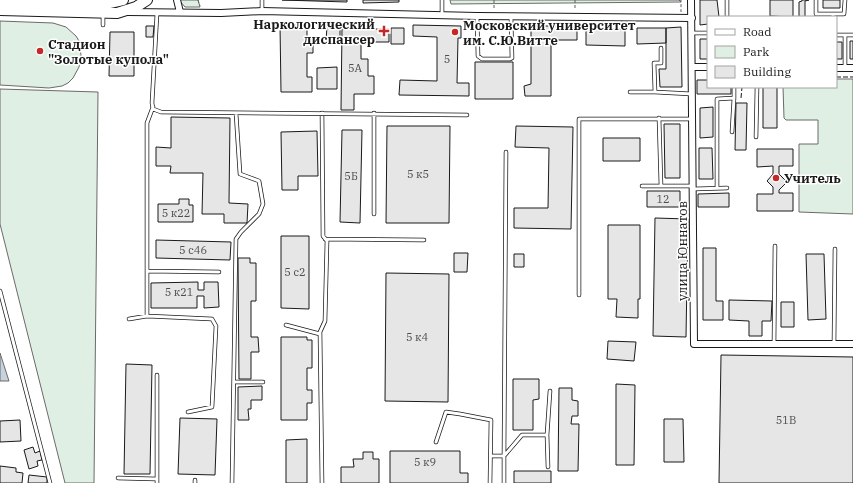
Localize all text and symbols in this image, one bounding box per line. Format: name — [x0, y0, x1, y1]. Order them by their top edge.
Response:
place label: Наркологический диспансер — [253, 16, 375, 48]
legend — [707, 16, 837, 88]
place label: Московский университет им. С.Ю.Витте — [463, 17, 636, 49]
text: Road — [743, 24, 772, 39]
marker: Наркологический диспансер — [378, 25, 390, 37]
marker: Московский университет им. С.Ю.Витте — [450, 27, 460, 37]
place label: Стадион "Золотые купола" — [48, 36, 169, 68]
text: Park — [743, 44, 769, 59]
marker: Стадион "Золотые купола" — [35, 46, 45, 56]
house number: 5 — [444, 52, 450, 66]
house number: 5А — [348, 61, 363, 75]
text: Building — [743, 64, 791, 79]
house number: 5 к5 — [407, 167, 429, 181]
house number: 5Б — [344, 169, 358, 183]
place label: Учитель — [784, 170, 841, 187]
marker: Учитель — [771, 173, 781, 183]
house number: 12 — [656, 192, 670, 206]
street label: улица Юннатов — [674, 201, 691, 301]
house number: 5 к22 — [162, 206, 190, 220]
house number: 5 с46 — [179, 243, 207, 257]
house number: 5 с2 — [284, 265, 306, 279]
house number: 5 к21 — [165, 285, 193, 299]
house number: 5 к4 — [406, 330, 428, 344]
house number: 51В — [776, 413, 796, 427]
house number: 5 к9 — [414, 455, 436, 469]

